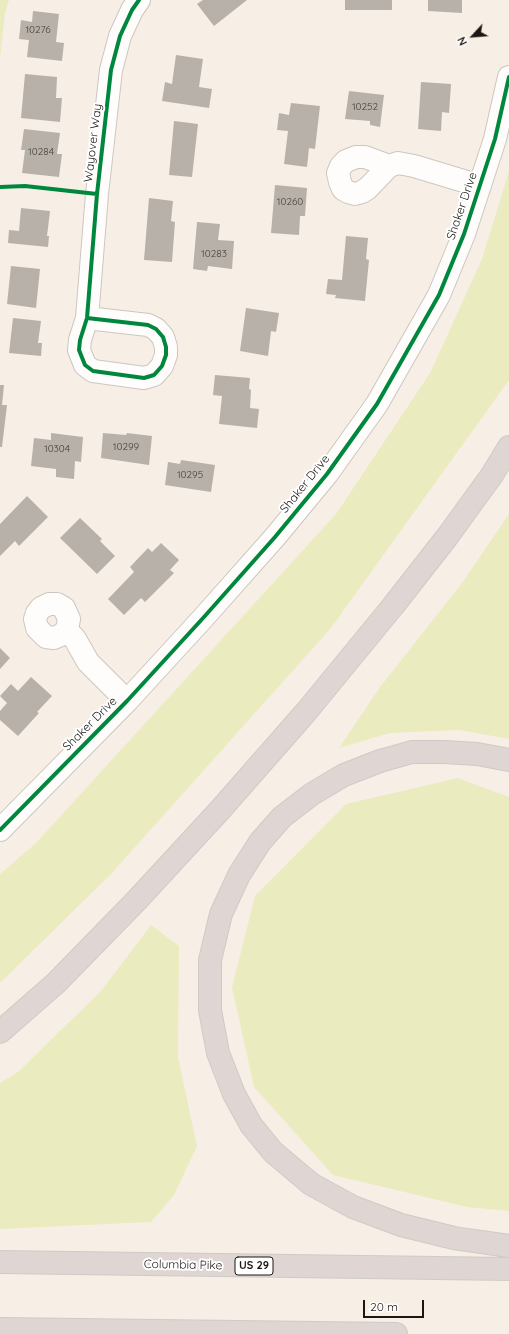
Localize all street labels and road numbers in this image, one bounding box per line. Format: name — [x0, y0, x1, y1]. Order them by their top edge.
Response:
street label: Wayover Way — [81, 103, 105, 183]
street label: Shaker Drive — [444, 170, 480, 242]
street label: Shaker Drive — [277, 452, 333, 516]
street label: Shaker Drive — [60, 694, 120, 754]
street label: Columbia Pike — [144, 1257, 222, 1273]
road number: US 29 — [235, 1257, 273, 1275]

